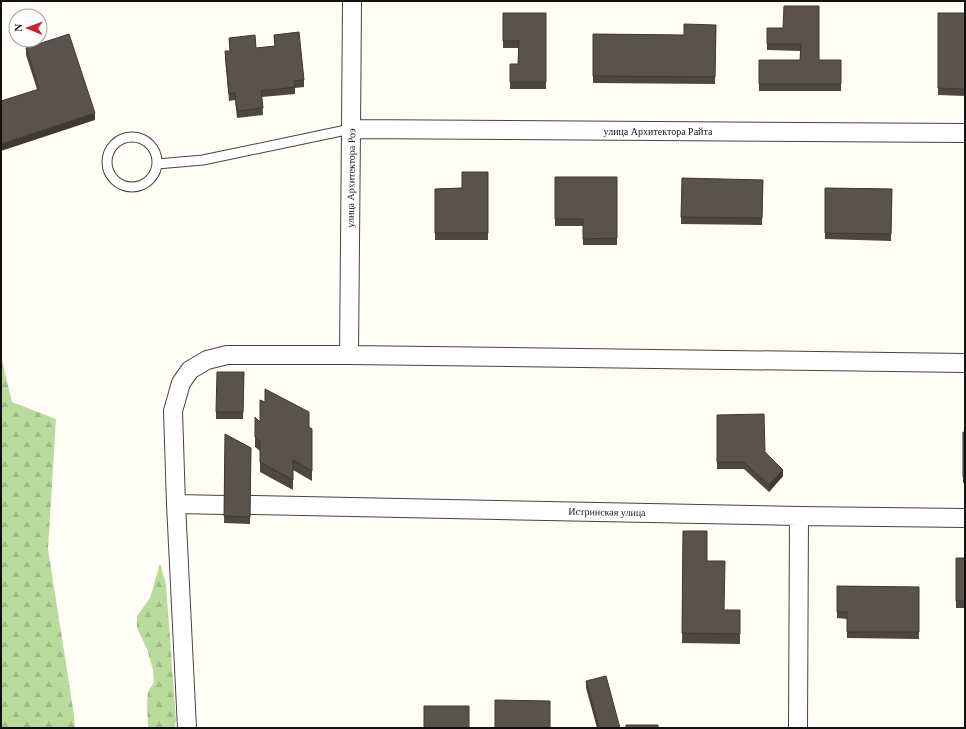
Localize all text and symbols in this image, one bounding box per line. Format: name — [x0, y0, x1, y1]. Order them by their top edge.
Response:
north arrow — [8, 8, 48, 48]
text: N — [12, 24, 24, 32]
street label: улица Архитектора Райта — [604, 126, 713, 137]
street label: улица Архитектора Роэ — [345, 128, 357, 228]
street label: Истринская улица — [568, 506, 646, 518]

